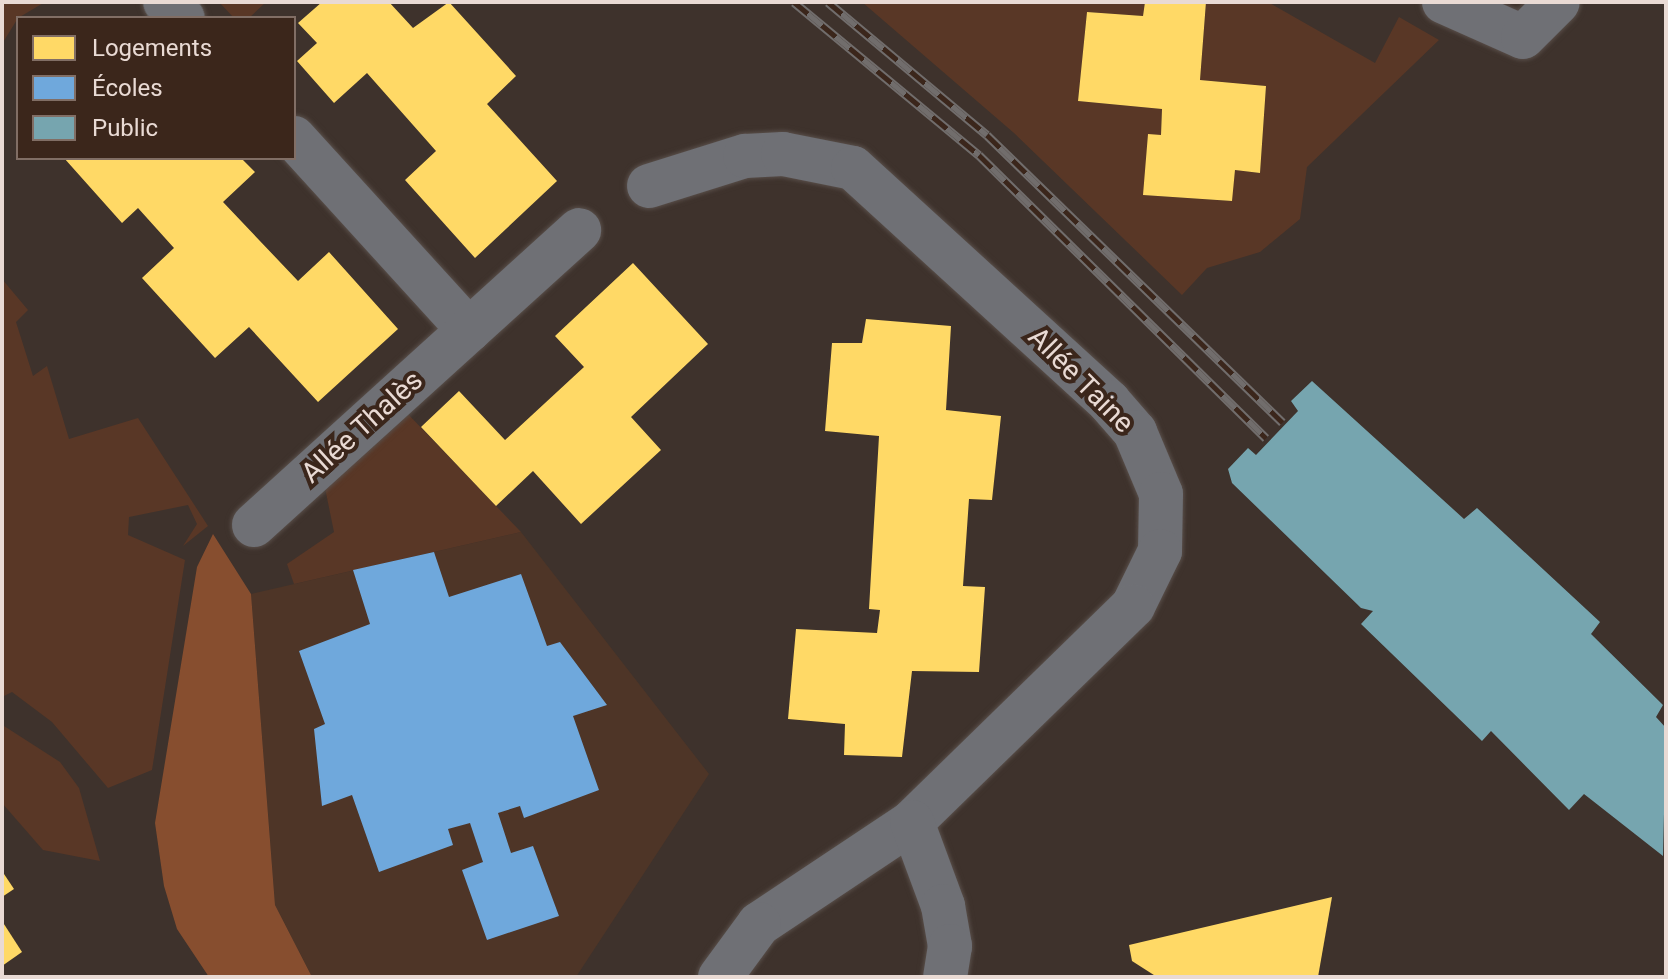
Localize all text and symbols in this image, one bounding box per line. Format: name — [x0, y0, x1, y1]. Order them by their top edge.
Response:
legend — [16, 16, 296, 160]
text: Logements — [92, 34, 212, 62]
text: Écoles — [92, 74, 163, 102]
text: Public — [92, 114, 158, 142]
street label: Allée Taine — [1021, 320, 1141, 440]
street label: Allée Thalès — [294, 364, 430, 490]

